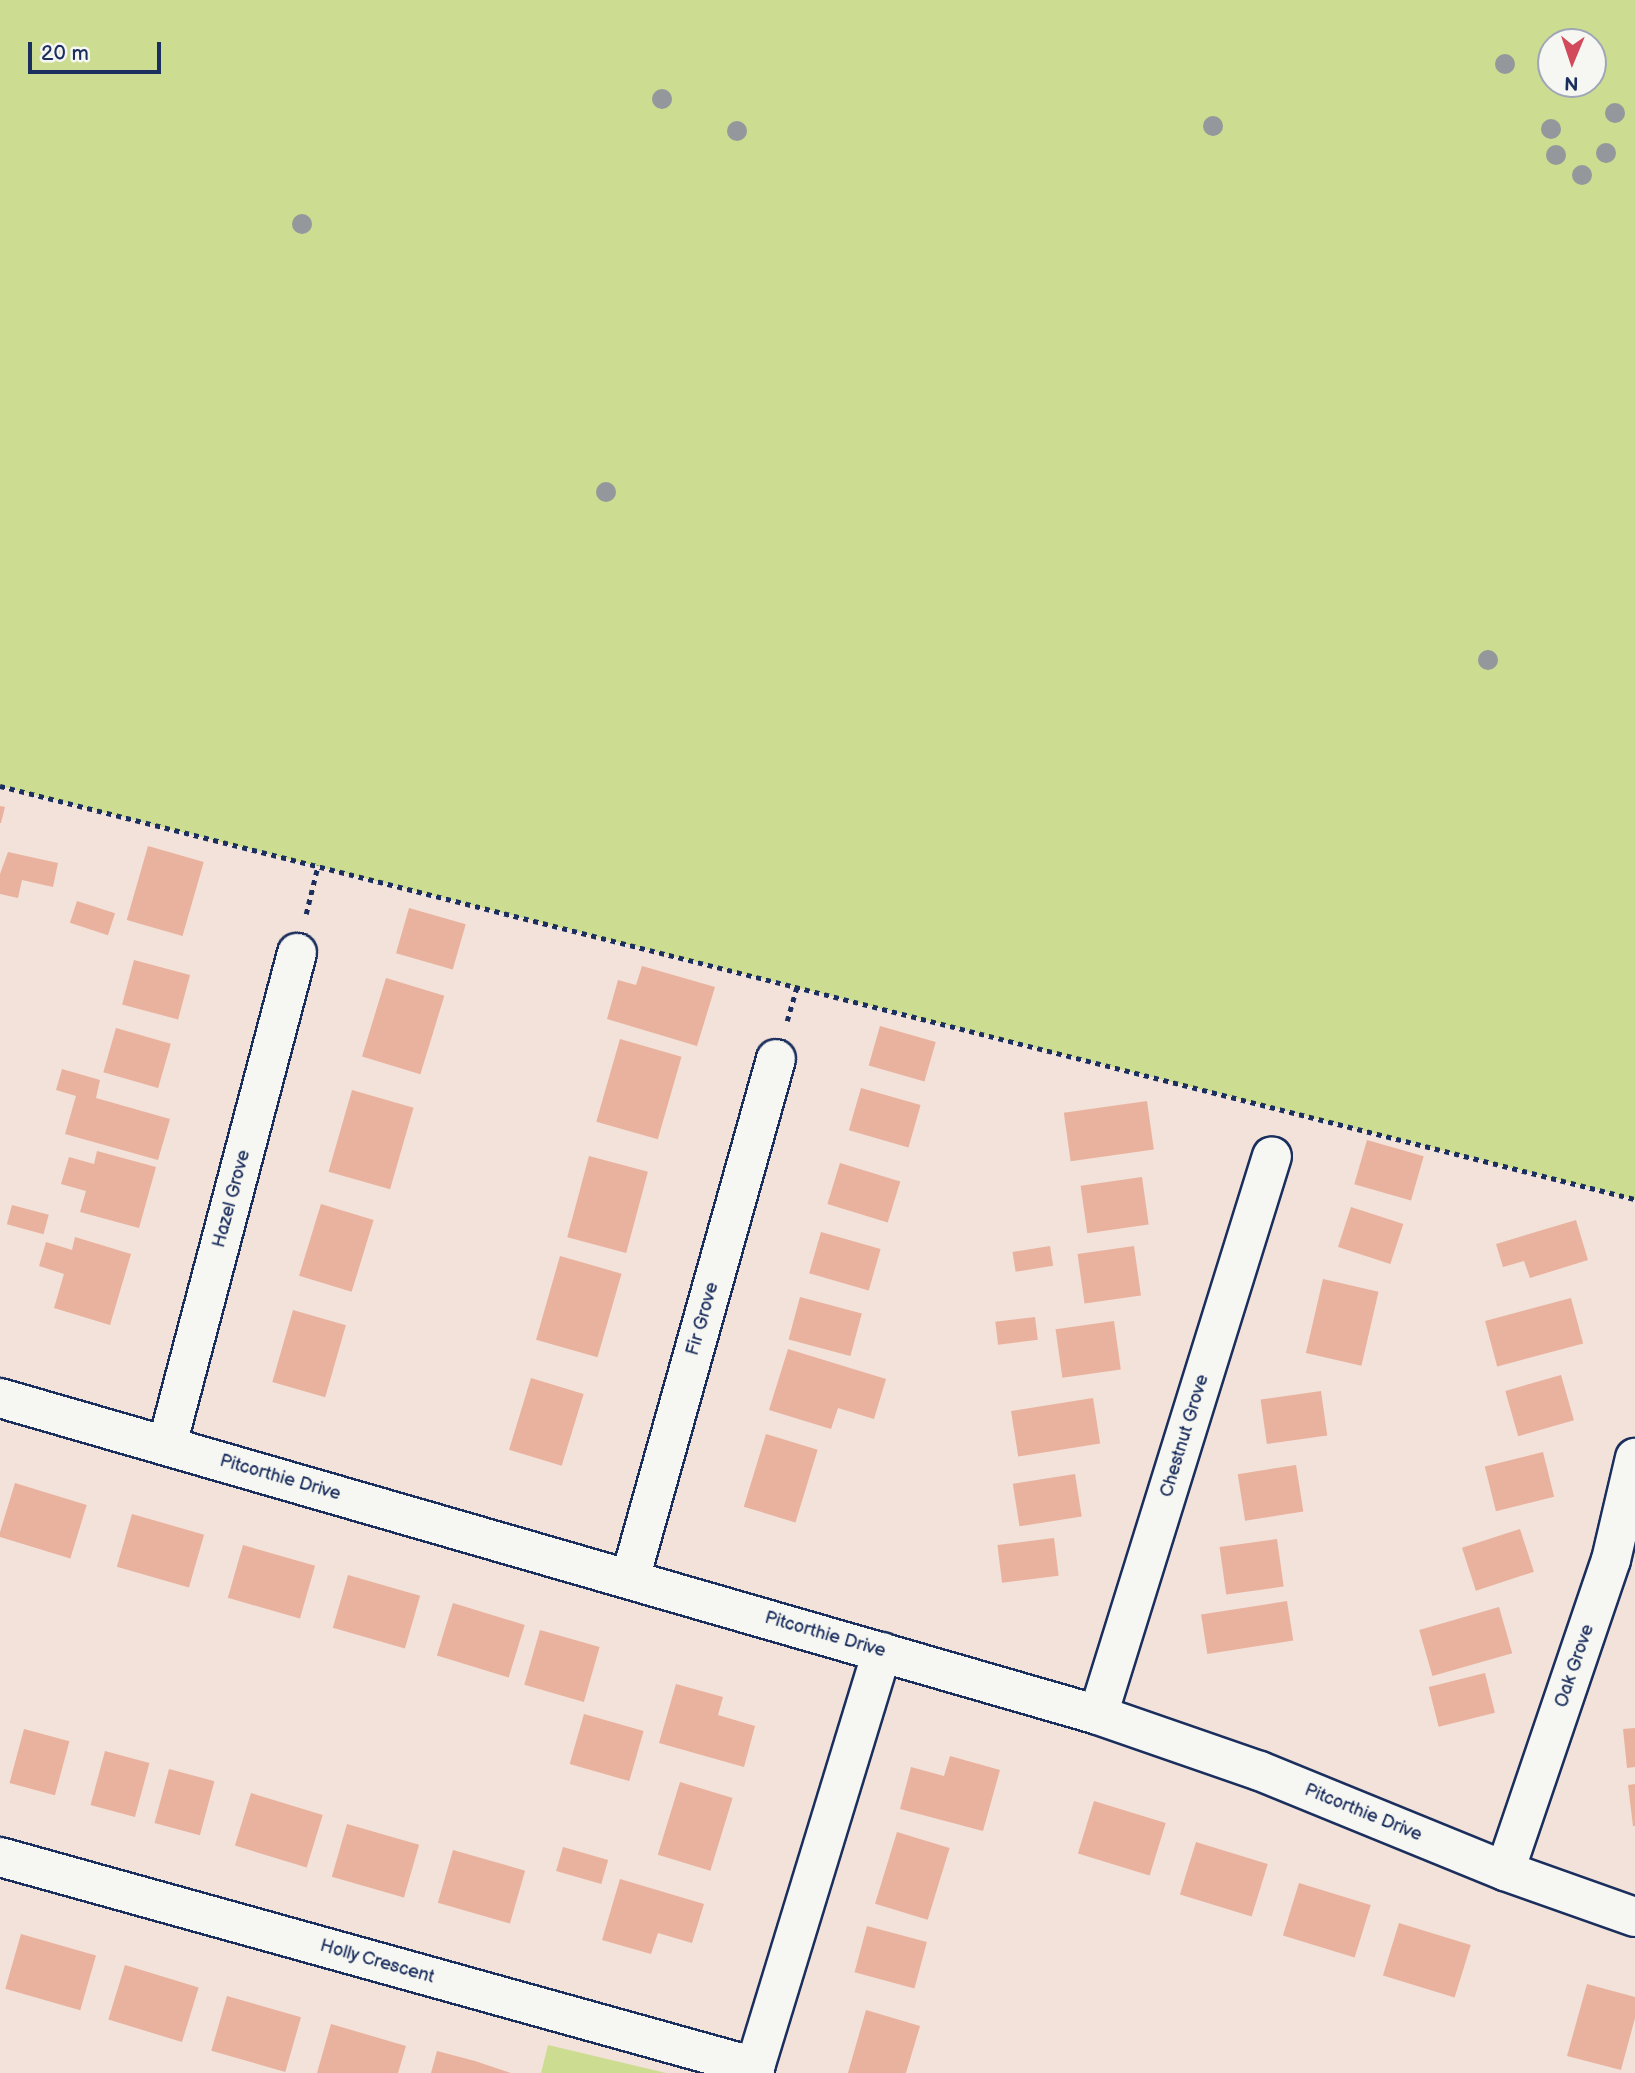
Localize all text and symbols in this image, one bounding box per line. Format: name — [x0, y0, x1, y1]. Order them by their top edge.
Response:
scale bar — [32, 28, 164, 72]
north arrow — [1537, 28, 1607, 98]
text: 20 m — [41, 41, 89, 66]
text: N — [1564, 71, 1579, 94]
street label: Hazel Grove — [209, 1148, 255, 1250]
street label: Fir Grove — [682, 1280, 724, 1358]
street label: Chestnut Grove — [1156, 1372, 1214, 1500]
street label: Pitcorthie Drive — [217, 1450, 343, 1506]
street label: Pitcorthie Drive — [762, 1607, 888, 1663]
street label: Oak Grove — [1551, 1622, 1599, 1710]
street label: Pitcorthie Drive — [1301, 1780, 1425, 1846]
street label: Holly Crescent — [317, 1935, 437, 1989]

